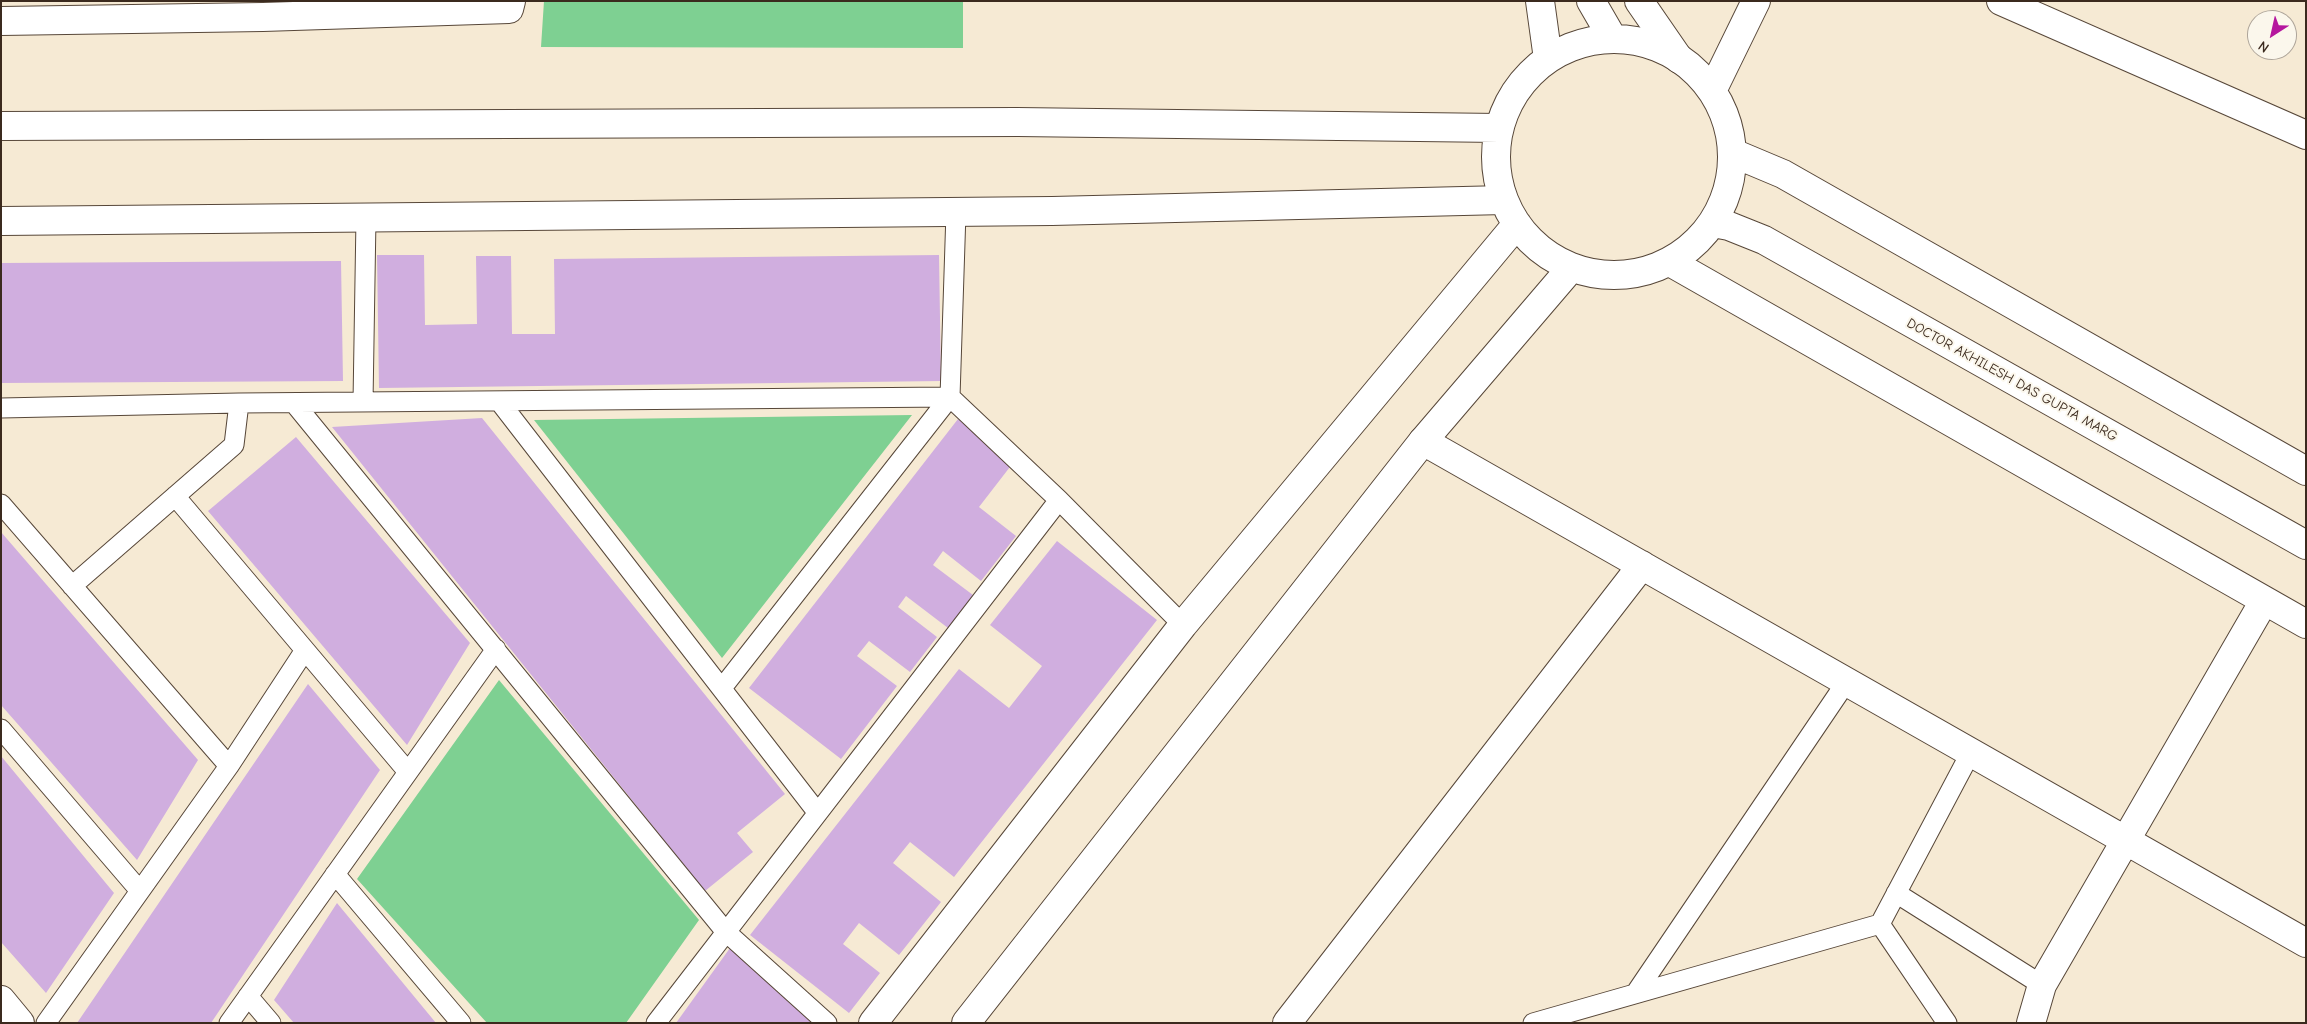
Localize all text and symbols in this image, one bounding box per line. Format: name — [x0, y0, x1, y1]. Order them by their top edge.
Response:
north arrow — [2247, 10, 2297, 60]
text: N — [2255, 37, 2272, 56]
street label: DOCTOR AKHILESH DAS GUPTA MARG — [1904, 315, 2120, 445]

